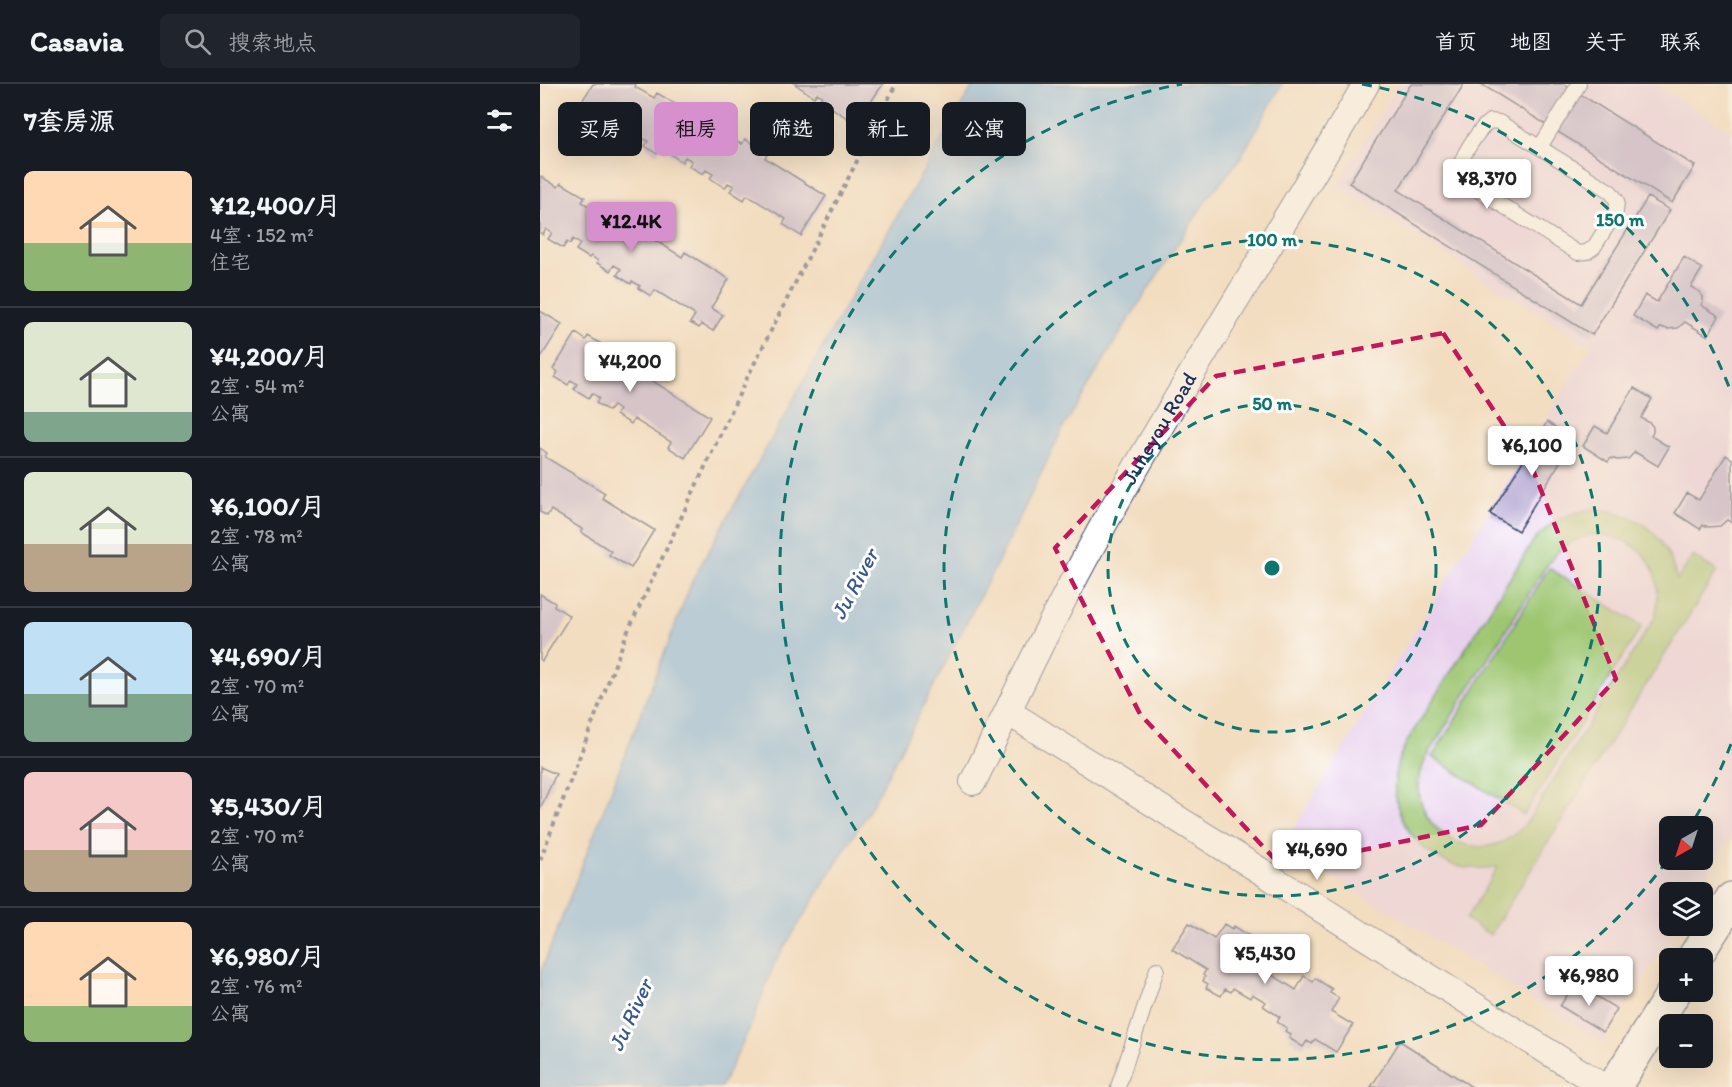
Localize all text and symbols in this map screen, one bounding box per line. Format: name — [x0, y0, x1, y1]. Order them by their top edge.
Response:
search box — [160, 14, 580, 68]
text: Casavia — [30, 24, 124, 58]
icon: search — [181, 25, 214, 58]
text: 搜索地点 — [229, 29, 317, 56]
text: 首页 — [1435, 29, 1477, 54]
text: 地图 — [1510, 29, 1552, 54]
text: 关于 — [1585, 29, 1627, 54]
text: 联系 — [1660, 29, 1702, 54]
chip: 买房 — [558, 102, 642, 156]
chip: 租房 — [654, 102, 738, 156]
chip: 筛选 — [750, 102, 834, 156]
chip: 新上 — [846, 102, 930, 156]
chip: 公寓 — [942, 102, 1026, 156]
icon: filters — [483, 104, 516, 137]
text: 7套房源 — [24, 105, 115, 137]
pin: ¥8,370 — [1438, 159, 1536, 210]
text: ¥8,370 — [1457, 166, 1517, 190]
text: ¥12,400/月 — [210, 189, 341, 221]
icon: home — [72, 195, 144, 267]
pin: ¥12.4K — [582, 202, 680, 253]
text: ¥12.4K — [601, 209, 661, 233]
text: 150 m — [1596, 209, 1645, 231]
text: 4室 · 152 m² — [210, 223, 314, 247]
text: 100 m — [1247, 229, 1298, 251]
text: 住宅 — [210, 250, 250, 274]
text: ¥4,200/月 — [210, 340, 329, 372]
pin: ¥4,200 — [581, 342, 679, 393]
icon: home — [72, 346, 144, 418]
text: ¥4,200 — [598, 349, 662, 373]
street label: Juheyou Road — [1116, 367, 1202, 488]
text: 2室 · 54 m² — [210, 374, 304, 398]
text: 50 m — [1252, 393, 1293, 415]
text: 公寓 — [210, 401, 250, 425]
pin: ¥6,100 — [1483, 426, 1581, 477]
text: ¥6,100 — [1502, 433, 1562, 457]
text: ¥6,100/月 — [210, 490, 326, 522]
icon: home — [72, 496, 144, 568]
text: 2室 · 78 m² — [210, 524, 303, 548]
water label: Ju River — [825, 542, 885, 624]
text: 公寓 — [210, 551, 250, 575]
centre of rings — [1262, 558, 1282, 578]
text: ¥4,690/月 — [210, 640, 327, 672]
icon: home — [72, 646, 144, 718]
text: 2室 · 70 m² — [210, 674, 304, 698]
text: 公寓 — [210, 701, 250, 725]
text: ¥5,430/月 — [210, 790, 327, 822]
icon: home — [72, 796, 144, 868]
north arrow — [1659, 816, 1713, 870]
map controls — [1659, 816, 1713, 1068]
text: 2室 · 70 m² — [210, 824, 304, 848]
pin: ¥4,690 — [1268, 830, 1366, 881]
text: ¥4,690 — [1286, 837, 1348, 861]
text: 公寓 — [210, 851, 250, 875]
button: layers — [1659, 882, 1713, 936]
pin: ¥5,430 — [1216, 934, 1314, 985]
text: ¥6,980/月 — [210, 940, 325, 972]
text: ¥5,430 — [1234, 941, 1296, 965]
icon: home — [72, 946, 144, 1018]
button: + — [1659, 948, 1713, 1002]
pin: ¥6,980 — [1540, 956, 1638, 1007]
text: ¥6,980 — [1559, 963, 1619, 987]
water label: Ju River — [602, 973, 660, 1055]
text: 2室 · 76 m² — [210, 974, 302, 998]
text: 公寓 — [210, 1001, 250, 1025]
button: − — [1659, 1014, 1713, 1068]

